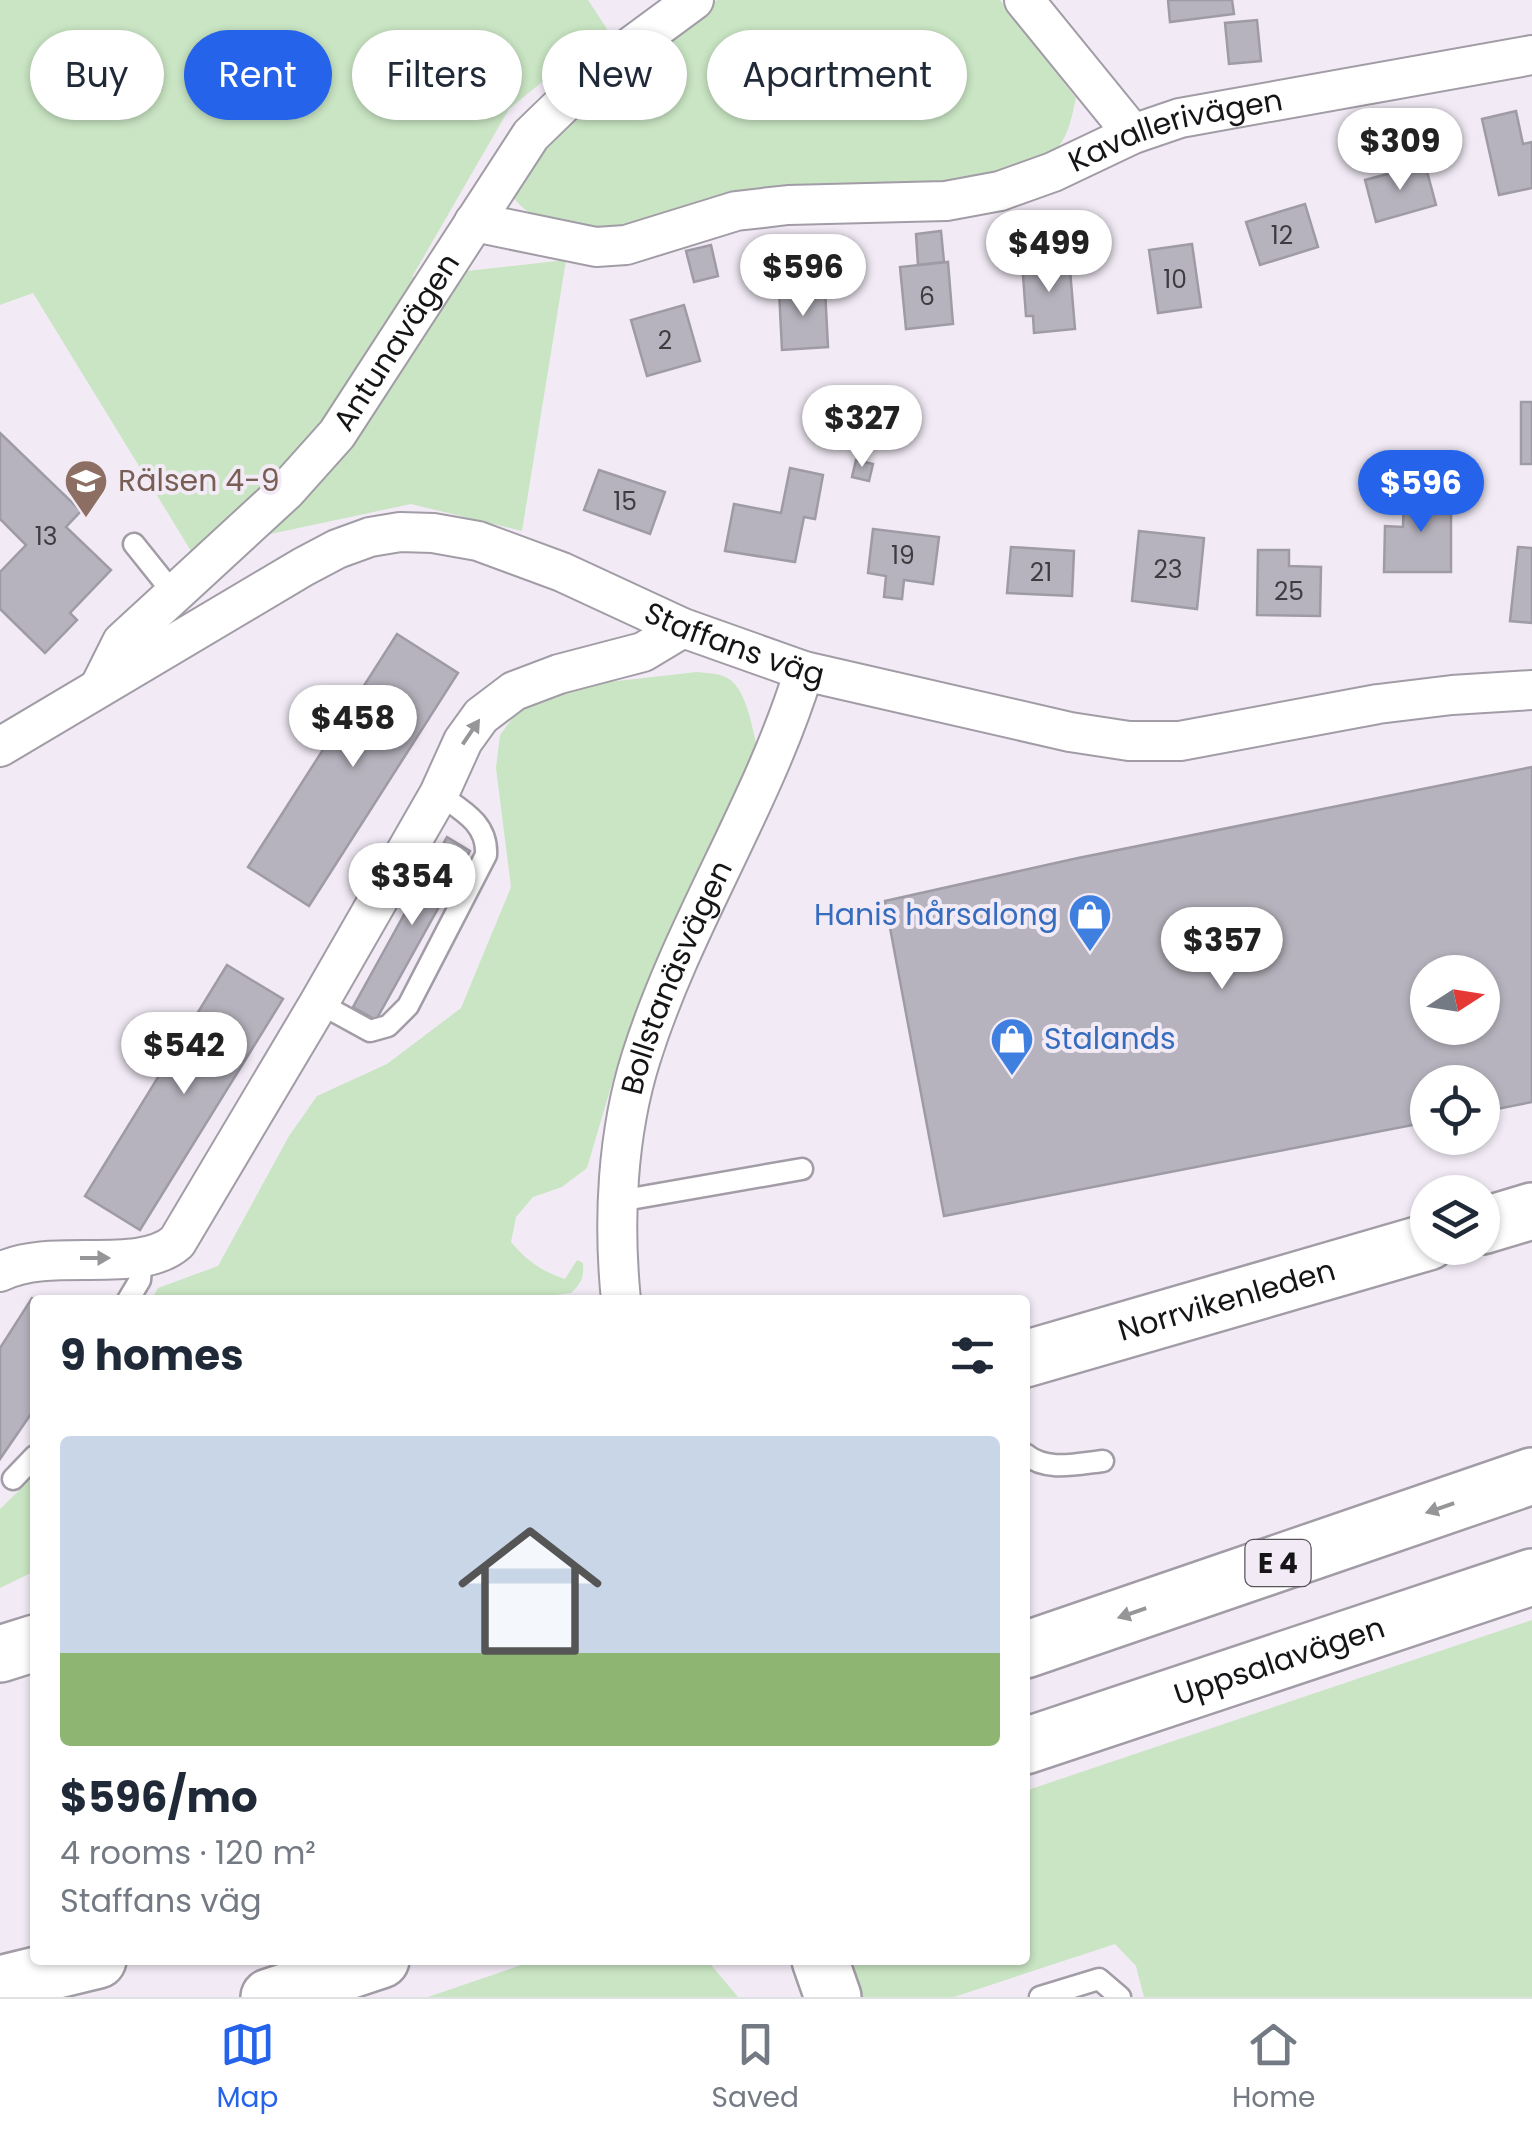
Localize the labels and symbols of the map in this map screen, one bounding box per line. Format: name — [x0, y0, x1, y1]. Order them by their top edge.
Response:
street label: Kavallerivägen — [1061, 78, 1286, 183]
pin: $309 — [1341, 108, 1459, 193]
pin: $499 — [990, 210, 1108, 295]
house number: 12 — [1271, 218, 1293, 253]
pin: $596 — [744, 234, 862, 319]
street label: Antunavägen — [322, 245, 470, 439]
house number: 10 — [1163, 262, 1187, 297]
house number: 6 — [919, 279, 935, 314]
house number: 2 — [658, 323, 672, 358]
pin: $327 — [803, 385, 921, 470]
pin: $596 — [1362, 450, 1480, 535]
school or university icon: Rälsen 4-9 — [63, 458, 109, 519]
place label: Rälsen 4-9 — [118, 459, 280, 502]
house number: 15 — [613, 484, 637, 519]
house number: 13 — [35, 519, 57, 554]
house number: 19 — [891, 538, 915, 573]
house number: 23 — [1153, 552, 1183, 587]
house number: 21 — [1030, 555, 1052, 590]
house number: 25 — [1274, 574, 1304, 609]
street label: Staffans väg — [637, 591, 829, 696]
pin: $458 — [294, 685, 412, 770]
one-way arrow — [461, 718, 479, 745]
pin: $354 — [353, 843, 471, 928]
street label: Bollstanäsvägen — [610, 853, 743, 1099]
shop icon: Hanis hårsalong — [1067, 892, 1113, 953]
place label: Hanis hårsalong — [814, 893, 1058, 936]
pin: $357 — [1163, 907, 1281, 992]
north arrow — [1410, 955, 1500, 1045]
pin: $542 — [125, 1012, 243, 1097]
shop icon: Stalands — [989, 1016, 1035, 1077]
place label: Stalands — [1044, 1017, 1176, 1060]
street label: Norrvikenleden — [1113, 1248, 1340, 1352]
one-way arrow — [80, 1250, 112, 1266]
one-way arrow — [1424, 1501, 1454, 1516]
road number: E 4 — [1246, 1540, 1310, 1586]
street label: Uppsalavägen — [1168, 1606, 1390, 1716]
one-way arrow — [1117, 1607, 1147, 1622]

